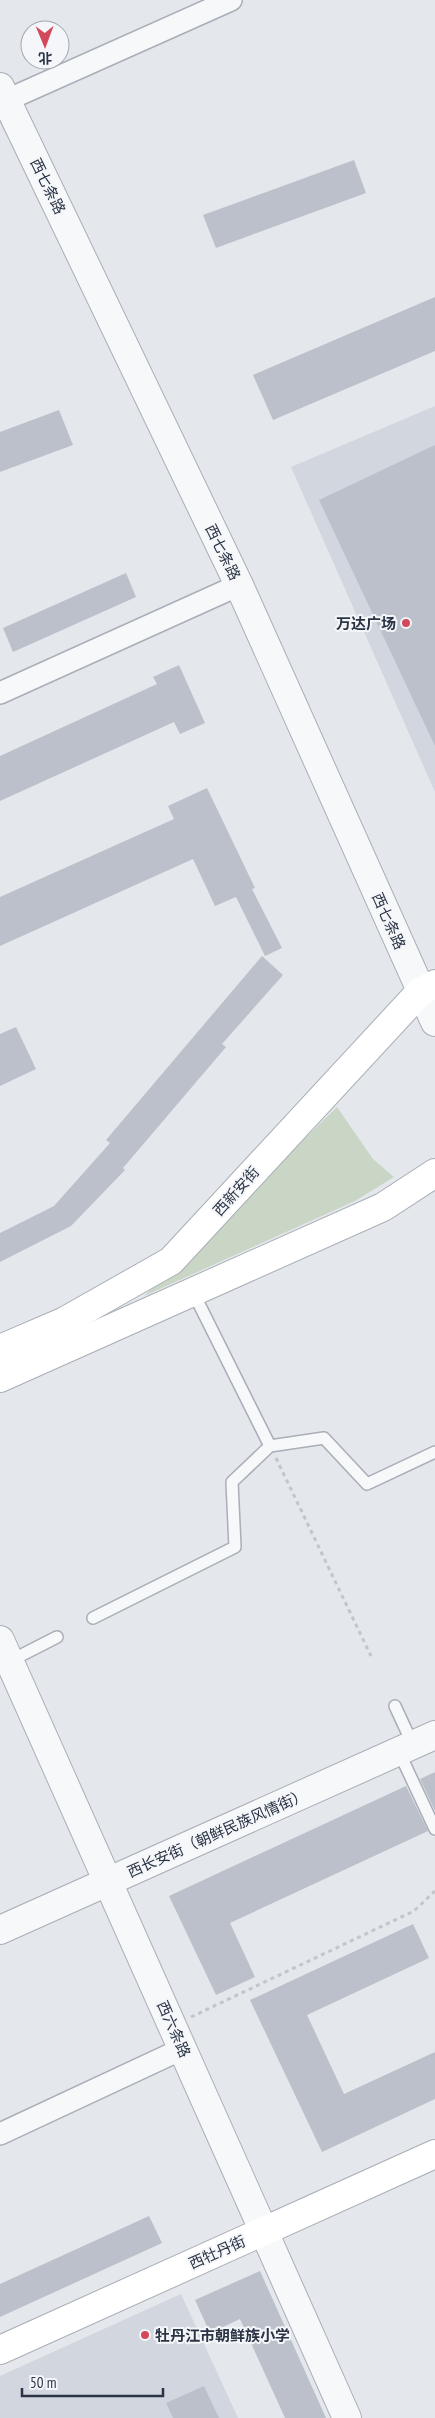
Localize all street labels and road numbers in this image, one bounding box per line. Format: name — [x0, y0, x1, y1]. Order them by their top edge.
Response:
street label: 西七条路 — [26, 155, 70, 217]
street label: 西七条路 — [201, 521, 245, 583]
street label: 西七条路 — [368, 890, 410, 952]
street label: 西新安街 — [209, 1162, 263, 1220]
street label: 西长安街（朝鲜民族风情街） — [124, 1785, 310, 1881]
street label: 西六条路 — [153, 1998, 195, 2060]
street label: 西牡丹街 — [186, 2231, 248, 2273]

